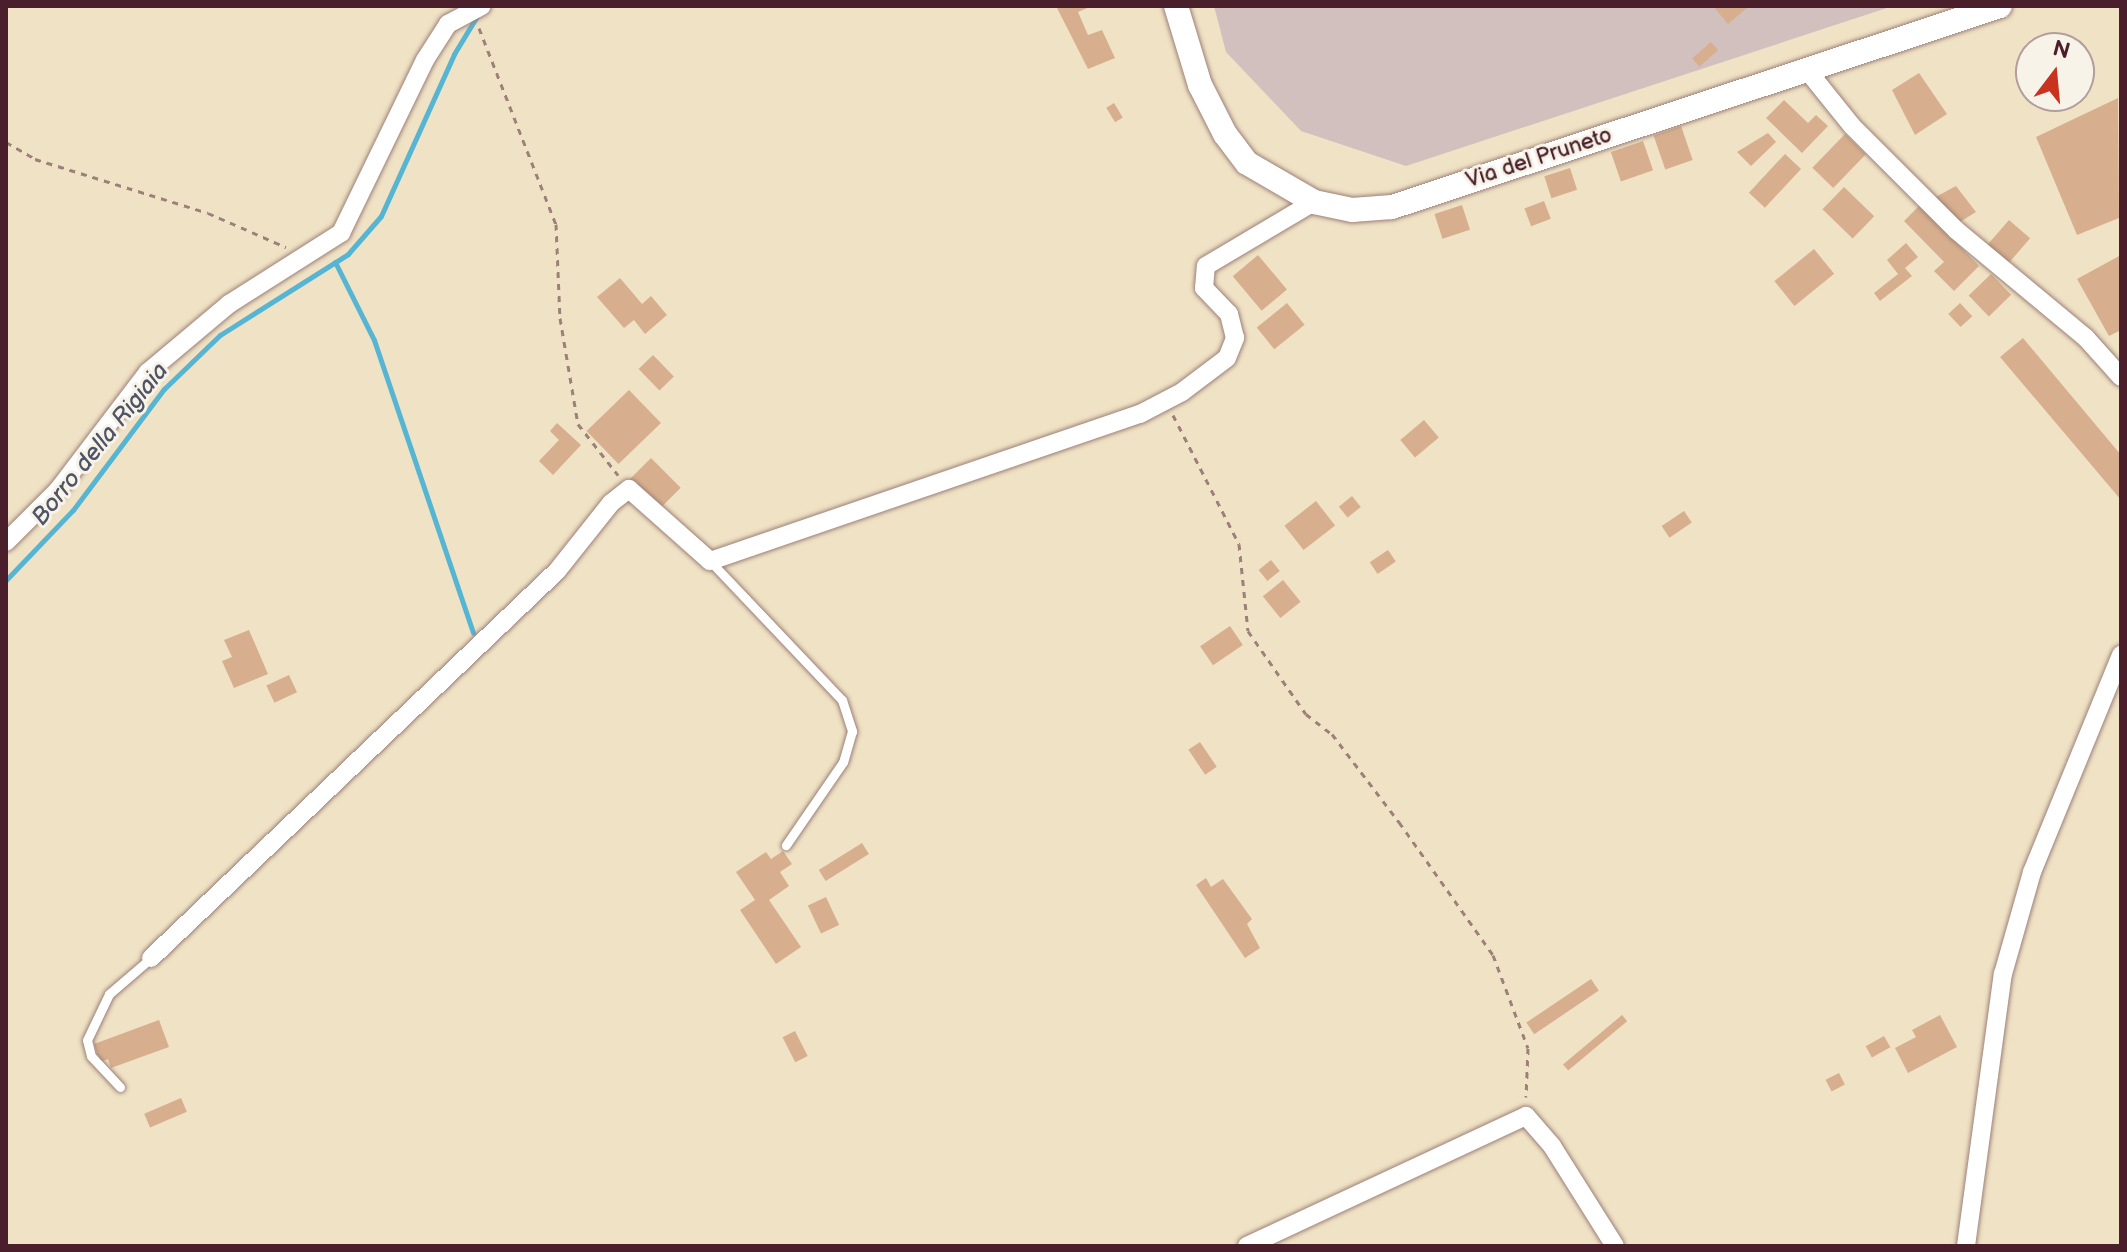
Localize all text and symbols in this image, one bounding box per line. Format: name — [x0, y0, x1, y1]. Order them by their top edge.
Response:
north arrow — [2015, 32, 2095, 112]
text: N — [2050, 35, 2073, 66]
street label: Via del Pruneto — [1463, 122, 1615, 194]
water label: Borro della Rigiaia — [26, 357, 174, 531]

